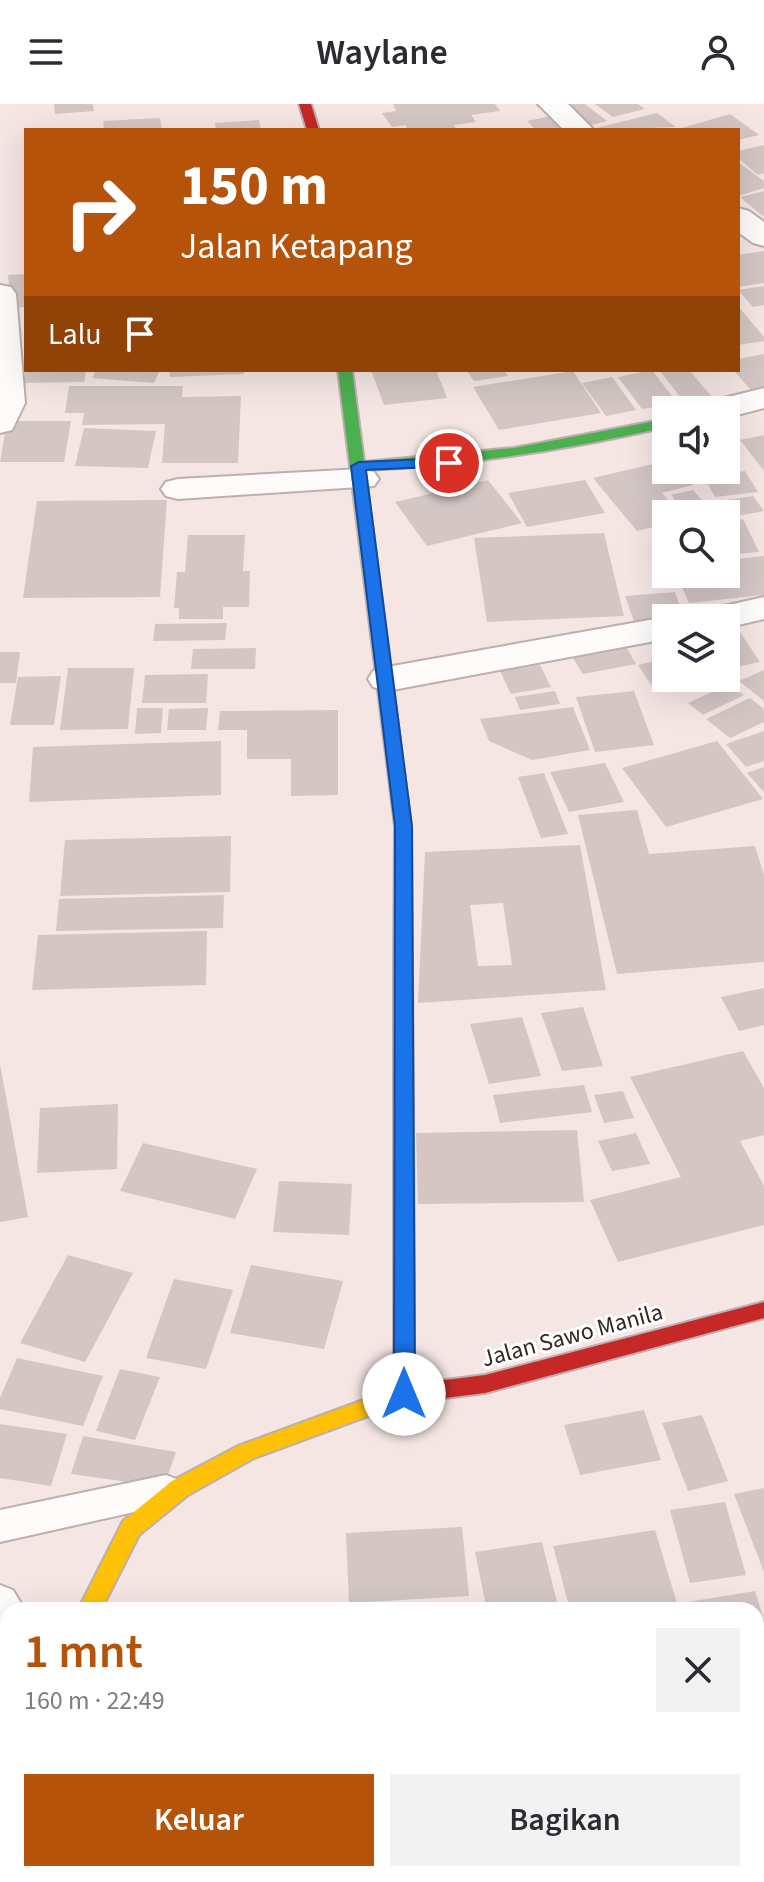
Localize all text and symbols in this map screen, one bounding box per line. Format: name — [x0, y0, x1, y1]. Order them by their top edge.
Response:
text: Waylane — [316, 27, 448, 78]
icon: menu — [24, 30, 68, 74]
icon: person — [696, 30, 740, 74]
text: 150 m — [180, 147, 328, 226]
icon: right — [48, 160, 152, 264]
text: Jalan Ketapang — [180, 221, 413, 272]
icon: arrive — [118, 312, 162, 356]
text: Lalu — [48, 313, 102, 356]
map controls — [652, 396, 740, 692]
button: sound — [652, 396, 740, 484]
pin — [415, 429, 483, 497]
icon: arrive — [427, 441, 471, 485]
button: search — [652, 500, 740, 588]
button: layers — [652, 604, 740, 692]
street label: Jalan Sawo Manila — [478, 1294, 667, 1377]
position arrow — [362, 1352, 446, 1436]
text: 1 mnt — [24, 1618, 143, 1686]
button: close — [656, 1628, 740, 1712]
text: 160 m · 22:49 — [24, 1682, 165, 1719]
button: Keluar — [24, 1774, 374, 1866]
button: Bagikan — [390, 1774, 740, 1866]

